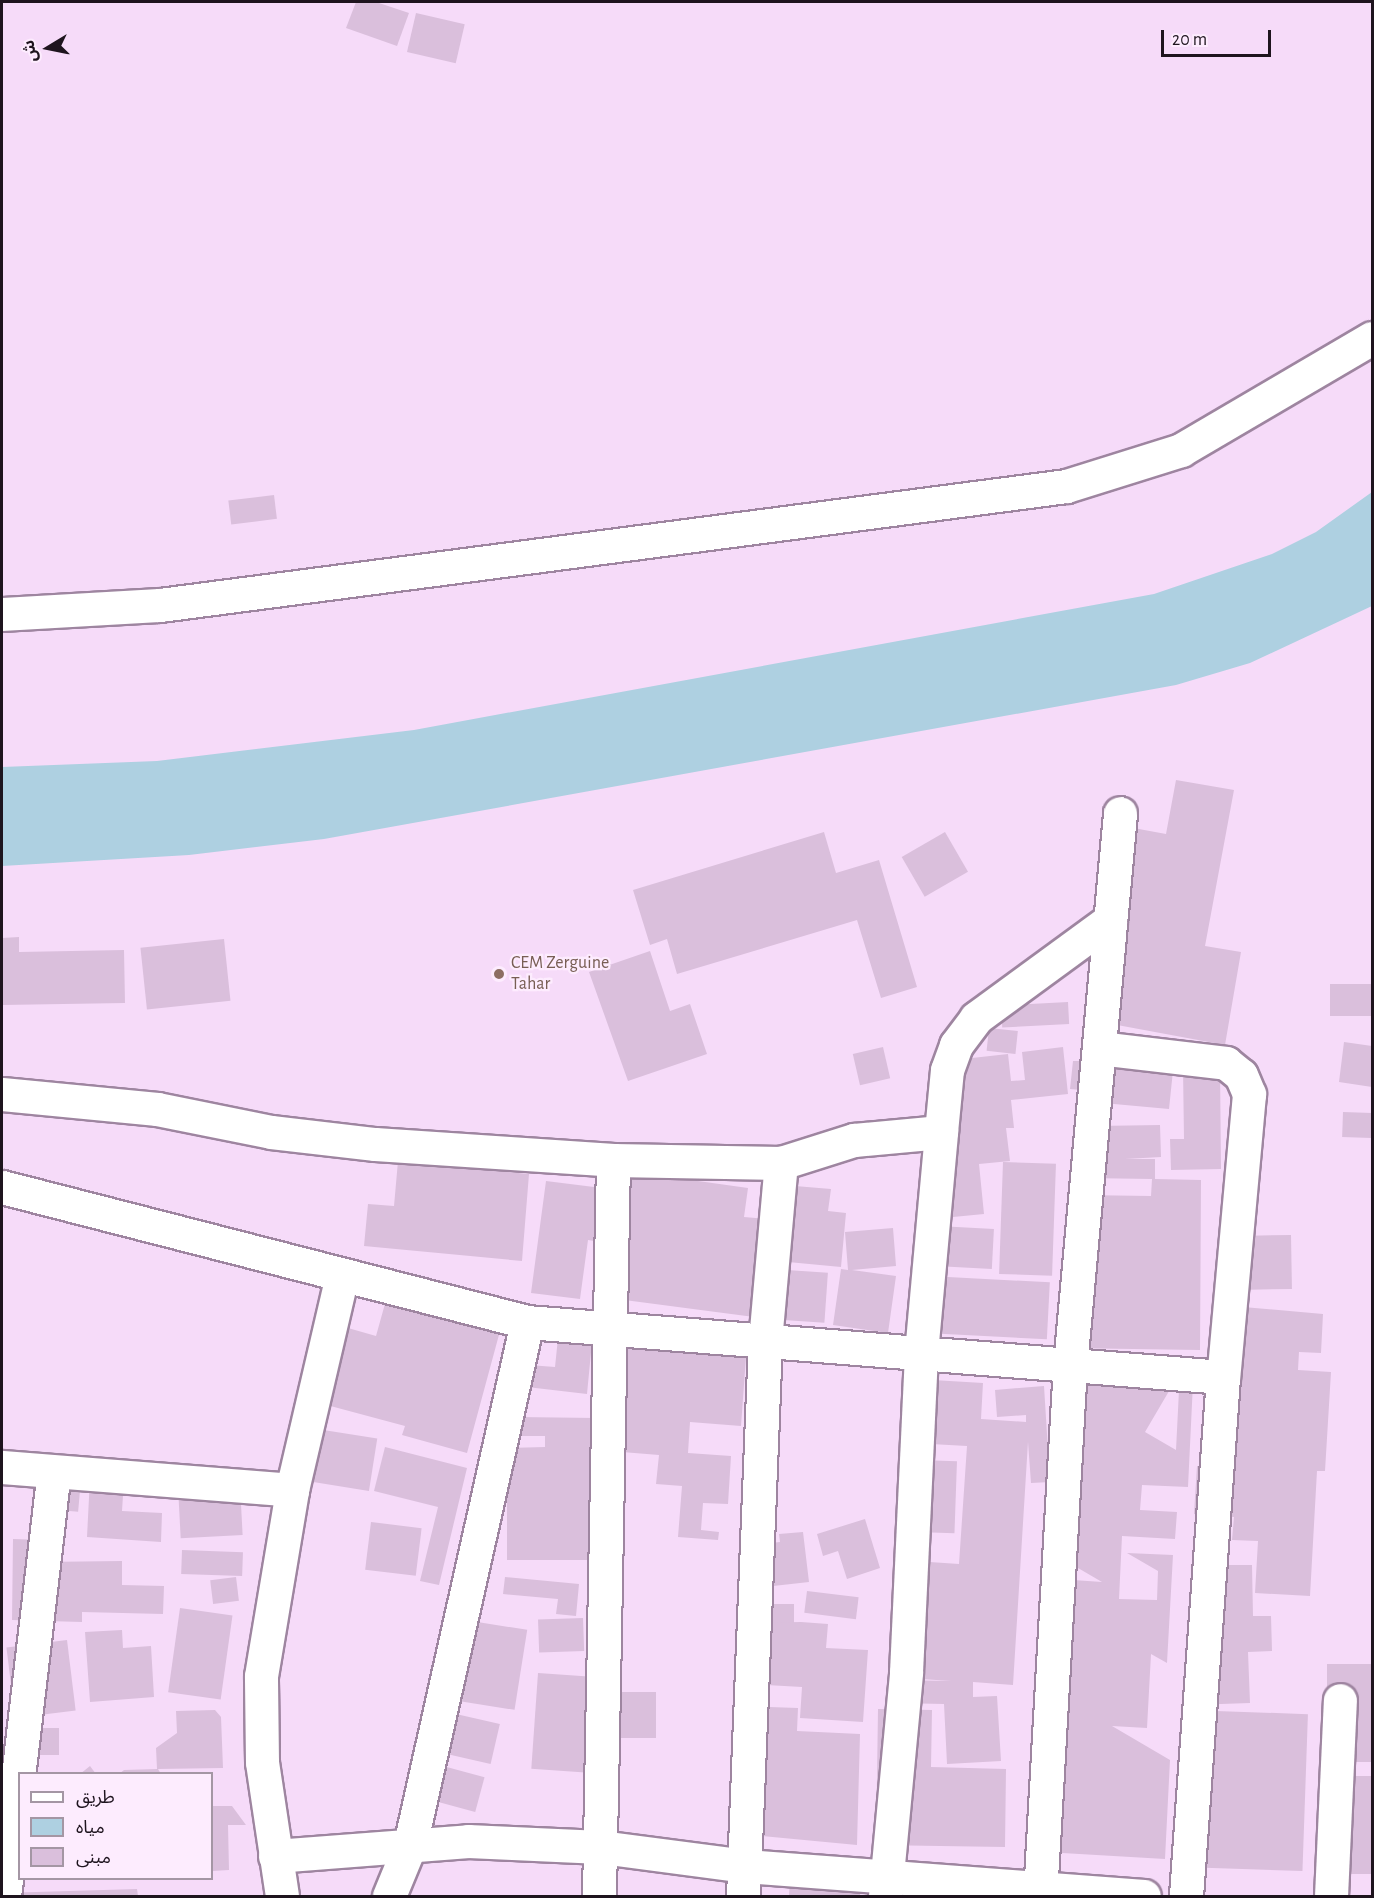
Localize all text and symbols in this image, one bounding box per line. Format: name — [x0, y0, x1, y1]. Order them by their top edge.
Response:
north arrow — [18, 18, 78, 78]
scale bar — [1164, 18, 1274, 56]
text: 20 m — [1172, 31, 1207, 49]
text: ش — [20, 39, 40, 63]
place label: CEM Zerguine Tahar — [511, 953, 609, 996]
marker: CEM Zerguine Tahar — [492, 967, 506, 981]
legend — [18, 1772, 213, 1880]
text: طريق — [76, 1789, 115, 1807]
text: مياه — [76, 1819, 105, 1837]
text: مبنى — [76, 1849, 111, 1867]

